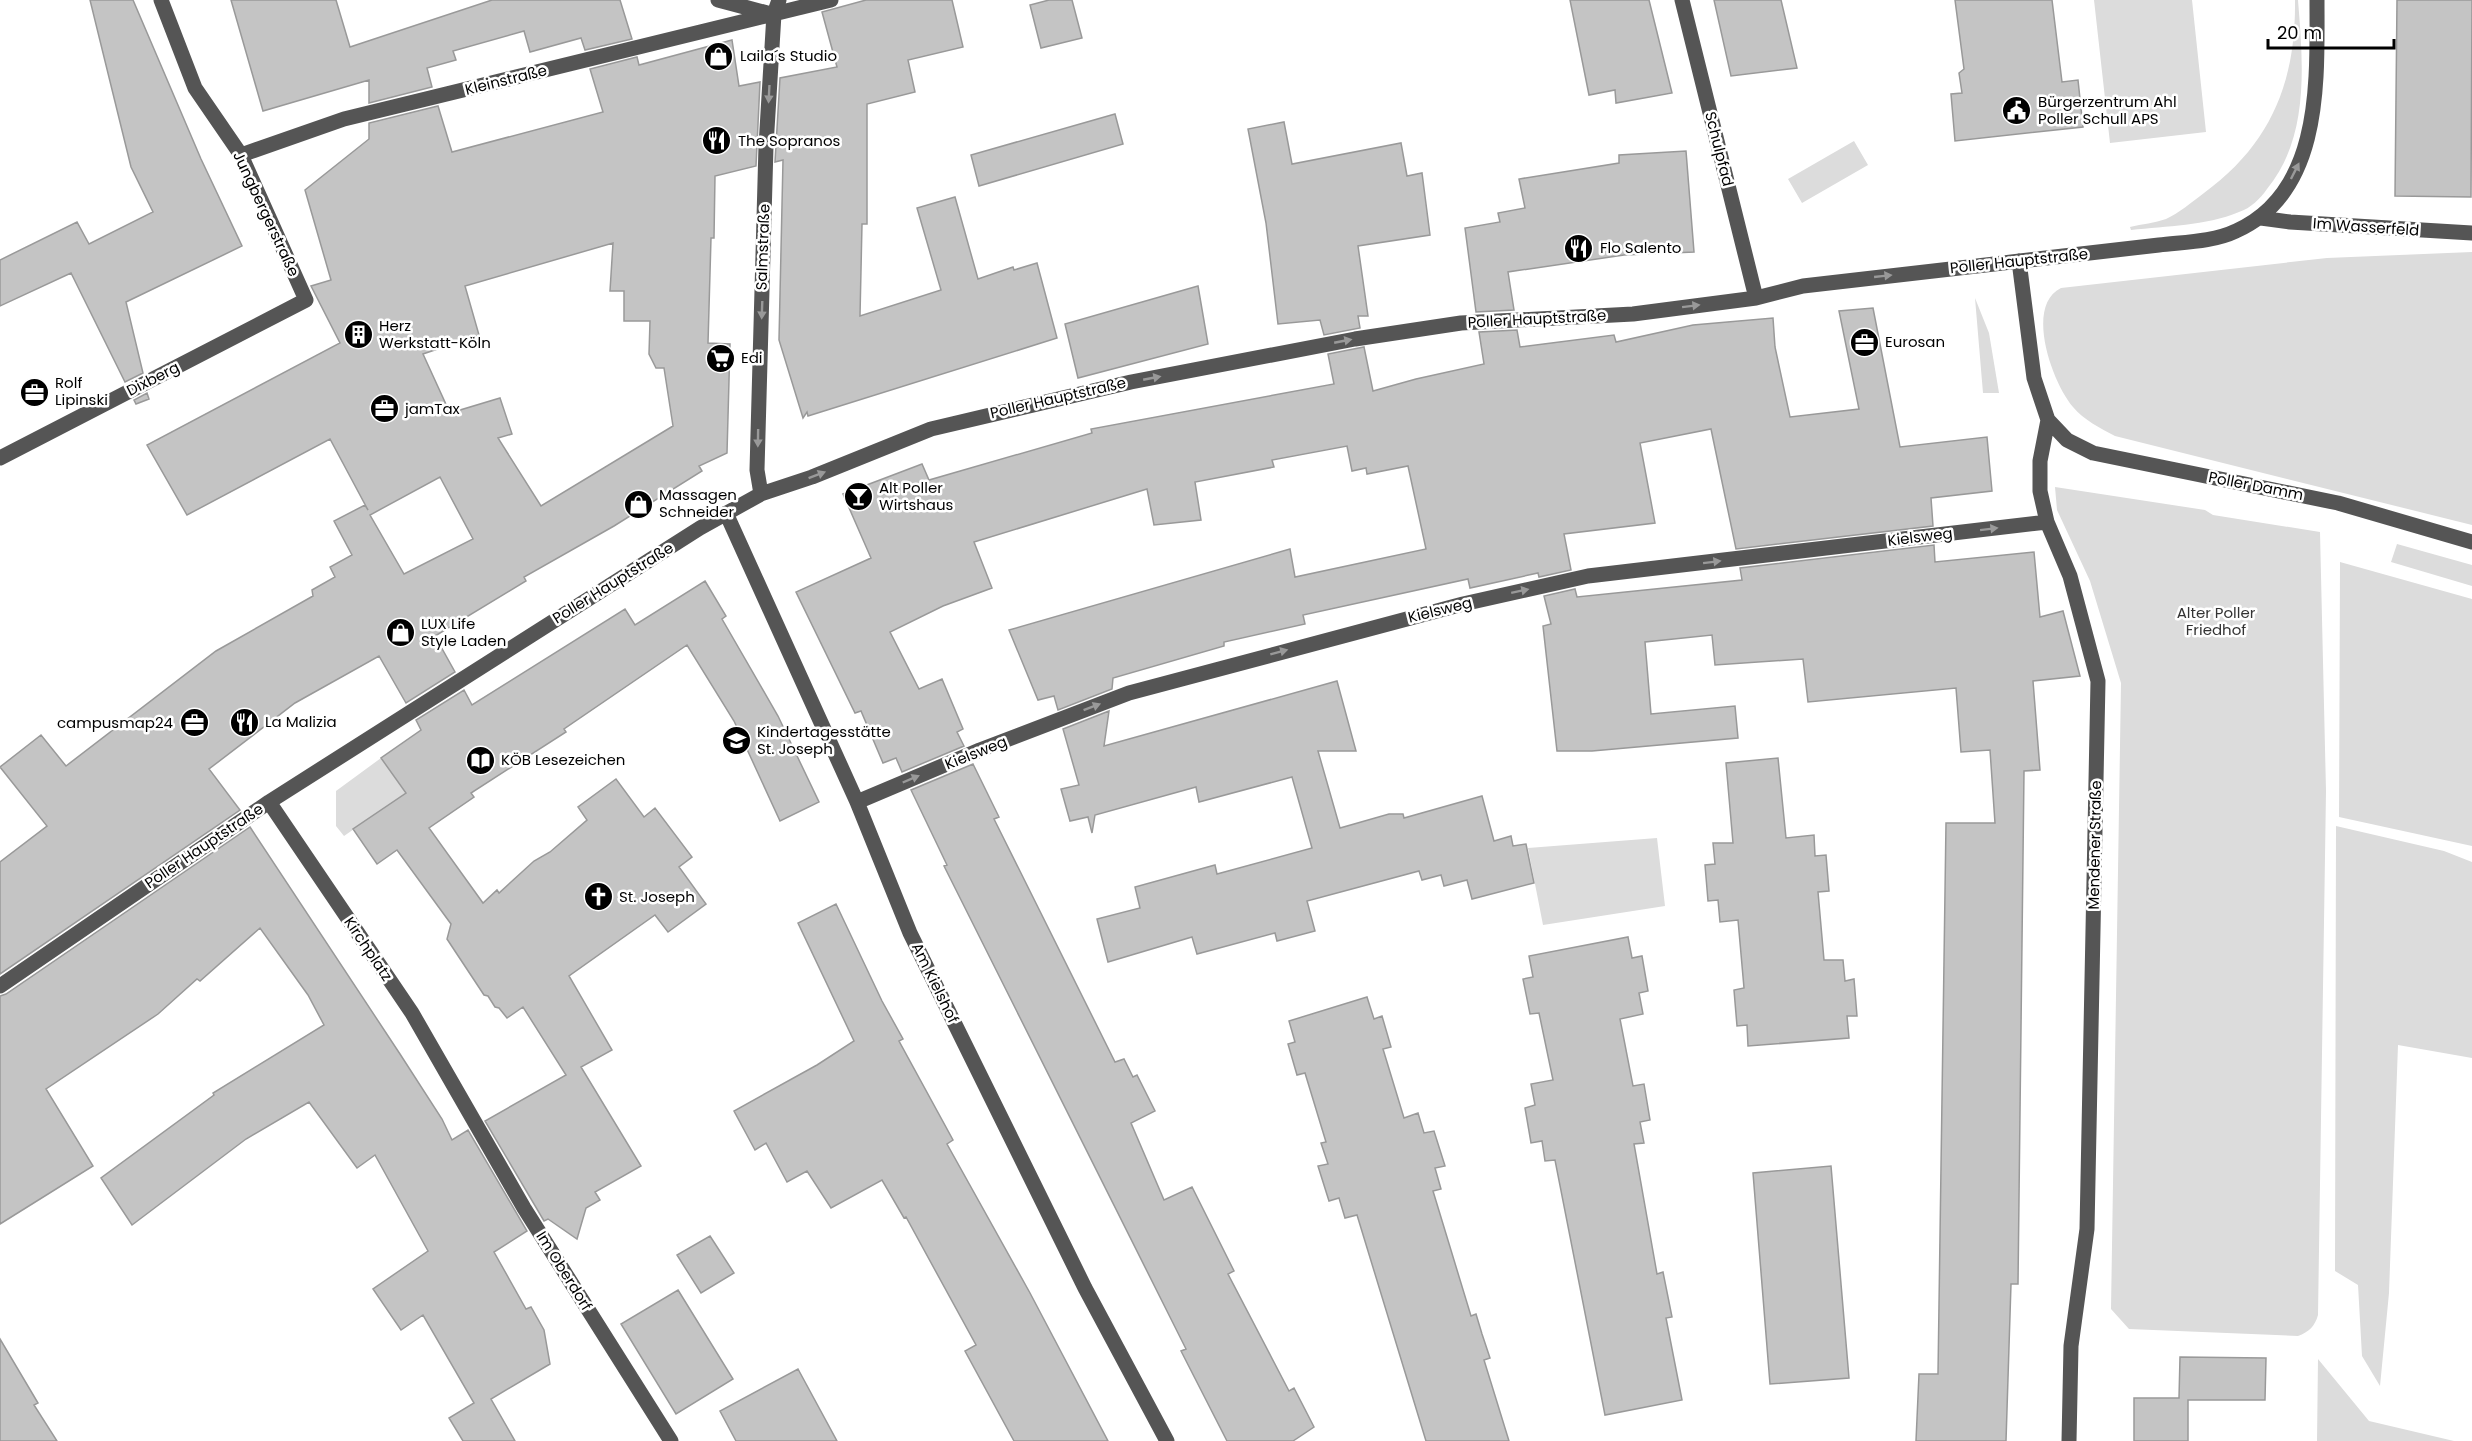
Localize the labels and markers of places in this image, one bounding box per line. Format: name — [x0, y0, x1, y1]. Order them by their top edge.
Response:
shop icon: Laila´s Studio — [703, 40, 735, 72]
place label: Laila´s Studio — [740, 45, 837, 66]
place label: Bürgerzentrum Ahl Poller Schull APS — [2038, 91, 2177, 129]
public building icon: Bürgerzentrum Ahl Poller Schull APS — [2001, 95, 2033, 127]
restaurant icon: The Sopranos — [701, 125, 733, 157]
place label: The Sopranos — [738, 130, 841, 151]
restaurant icon: Flo Salento — [1563, 232, 1595, 264]
place label: Flo Salento — [1600, 237, 1681, 258]
place label: Herz Werkstatt-Köln — [379, 315, 491, 353]
building icon: Herz Werkstatt-Köln — [342, 319, 374, 351]
office icon: Eurosan — [1848, 326, 1880, 358]
place label: Eurosan — [1885, 331, 1945, 352]
supermarket icon: Edi — [704, 342, 736, 374]
place label: Edi — [741, 347, 763, 368]
place label: Rolf Lipinski — [55, 372, 108, 410]
office icon: Rolf Lipinski — [18, 376, 50, 408]
office icon: jamTax — [368, 393, 400, 425]
place label: jamTax — [404, 398, 460, 419]
place label: Alt Poller Wirtshaus — [879, 477, 954, 515]
bar icon: Alt Poller Wirtshaus — [842, 481, 874, 513]
place label: Massagen Schneider — [659, 484, 737, 522]
shop icon: Massagen Schneider — [622, 488, 654, 520]
place label: LUX Life Style Laden — [421, 613, 506, 651]
shop icon: LUX Life Style Laden — [384, 617, 416, 649]
restaurant icon: La Malizia — [228, 706, 260, 738]
office icon: campusmap24 — [178, 707, 210, 739]
place label: La Malizia — [265, 711, 337, 732]
place label: campusmap24 — [57, 712, 173, 733]
place label: Kindertagesstätte St. Joseph — [757, 721, 891, 759]
school or university icon: Kindertagesstätte St. Joseph — [720, 725, 752, 757]
library icon: KÖB Lesezeichen — [464, 744, 496, 776]
place label: KÖB Lesezeichen — [501, 749, 625, 770]
church icon: St. Joseph — [582, 881, 614, 913]
place label: St. Joseph — [619, 886, 695, 907]

